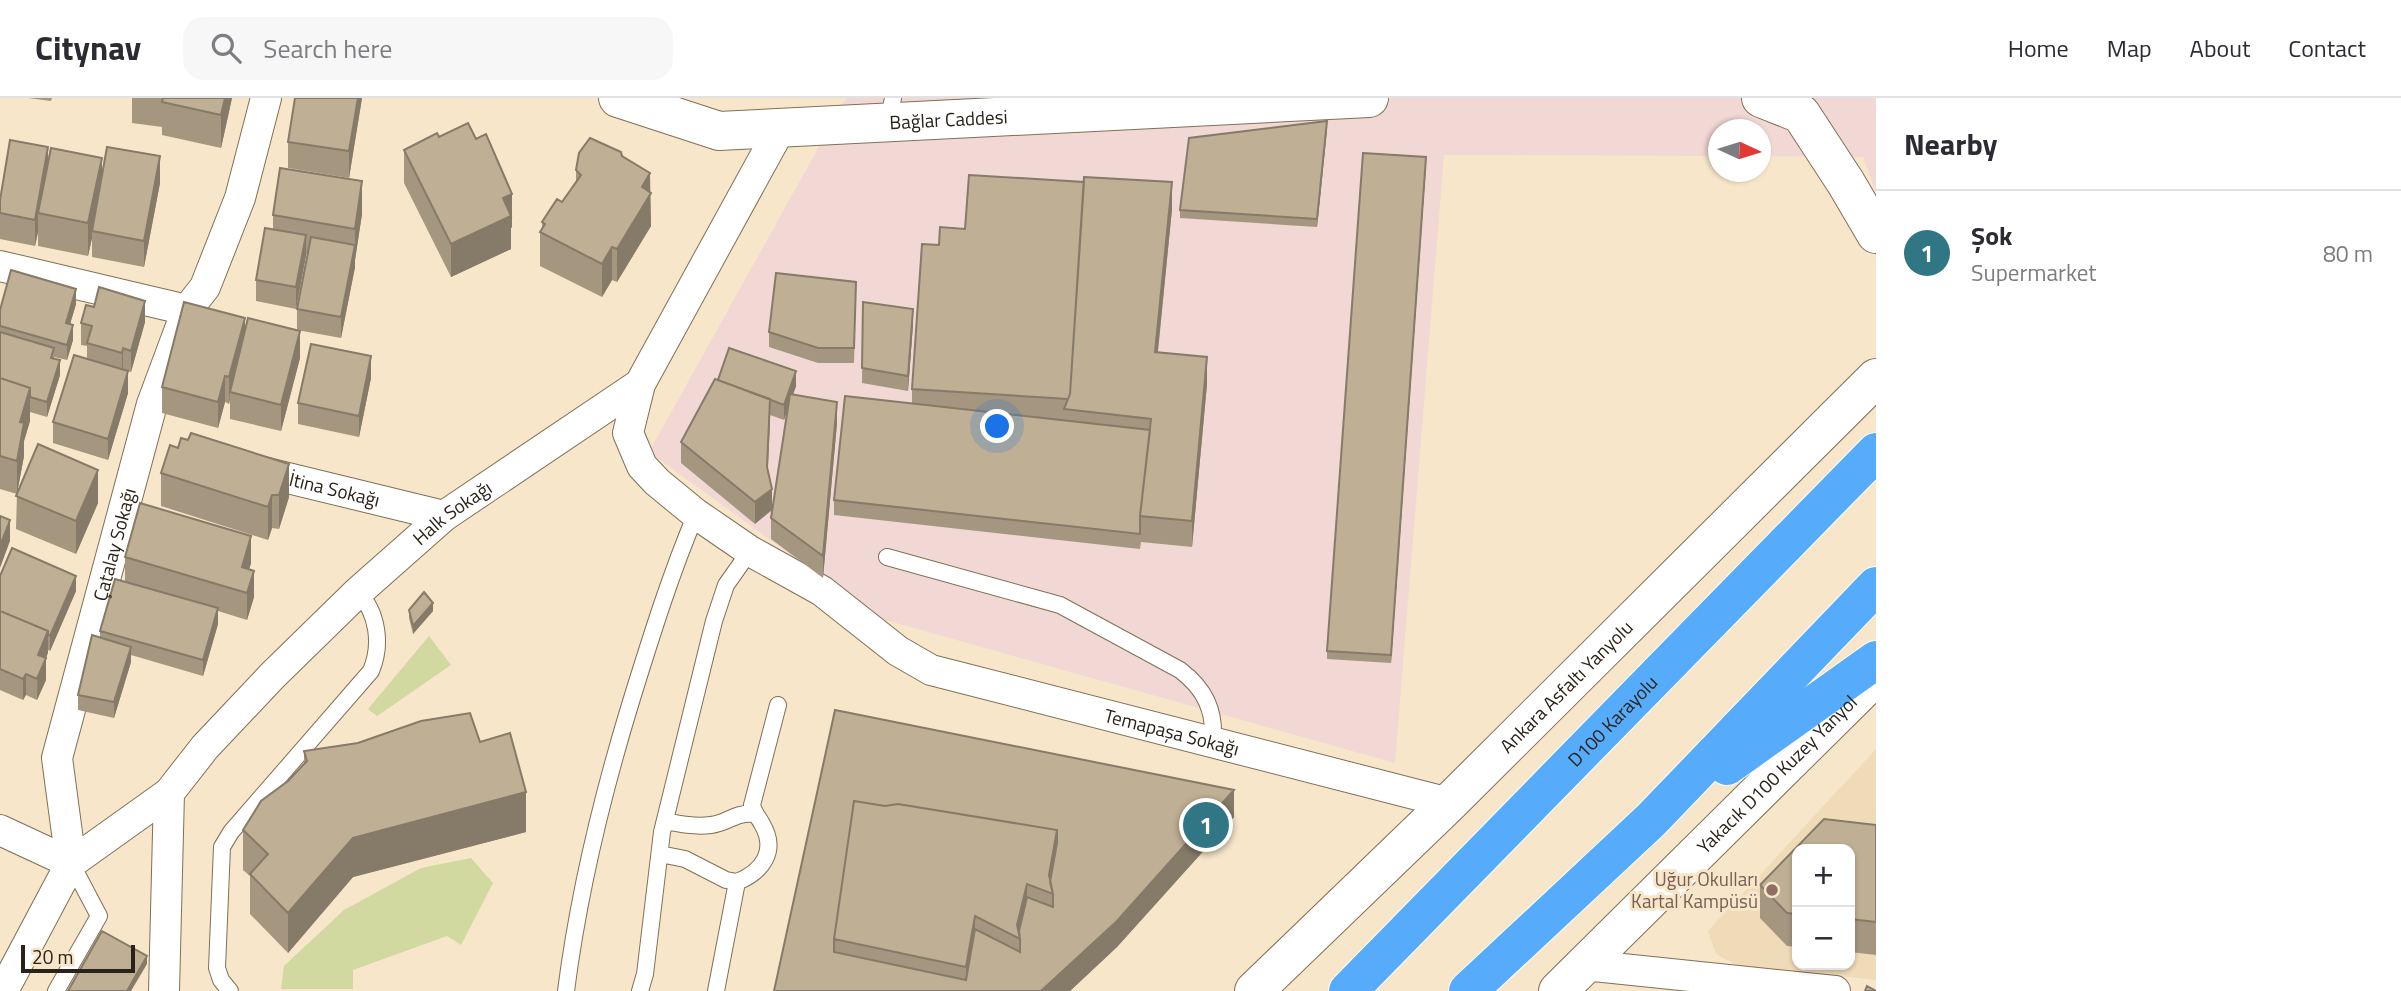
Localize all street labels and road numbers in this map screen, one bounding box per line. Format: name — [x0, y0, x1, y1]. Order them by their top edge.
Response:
street label: Bağlar Caddesi — [889, 101, 1008, 136]
street label: İtina Sokağı — [286, 464, 383, 514]
street label: Halk Sokağı — [406, 473, 497, 552]
street label: Çatalay Sokağı — [85, 484, 143, 604]
street label: Ankara Asfaltı Yanyolu — [1492, 613, 1639, 759]
street label: D100 Karayolu — [1560, 668, 1664, 773]
street label: Yakacık D100 Kuzey Yanyol — [1690, 688, 1863, 860]
street label: Temapaşa Sokağı — [1101, 700, 1242, 763]

